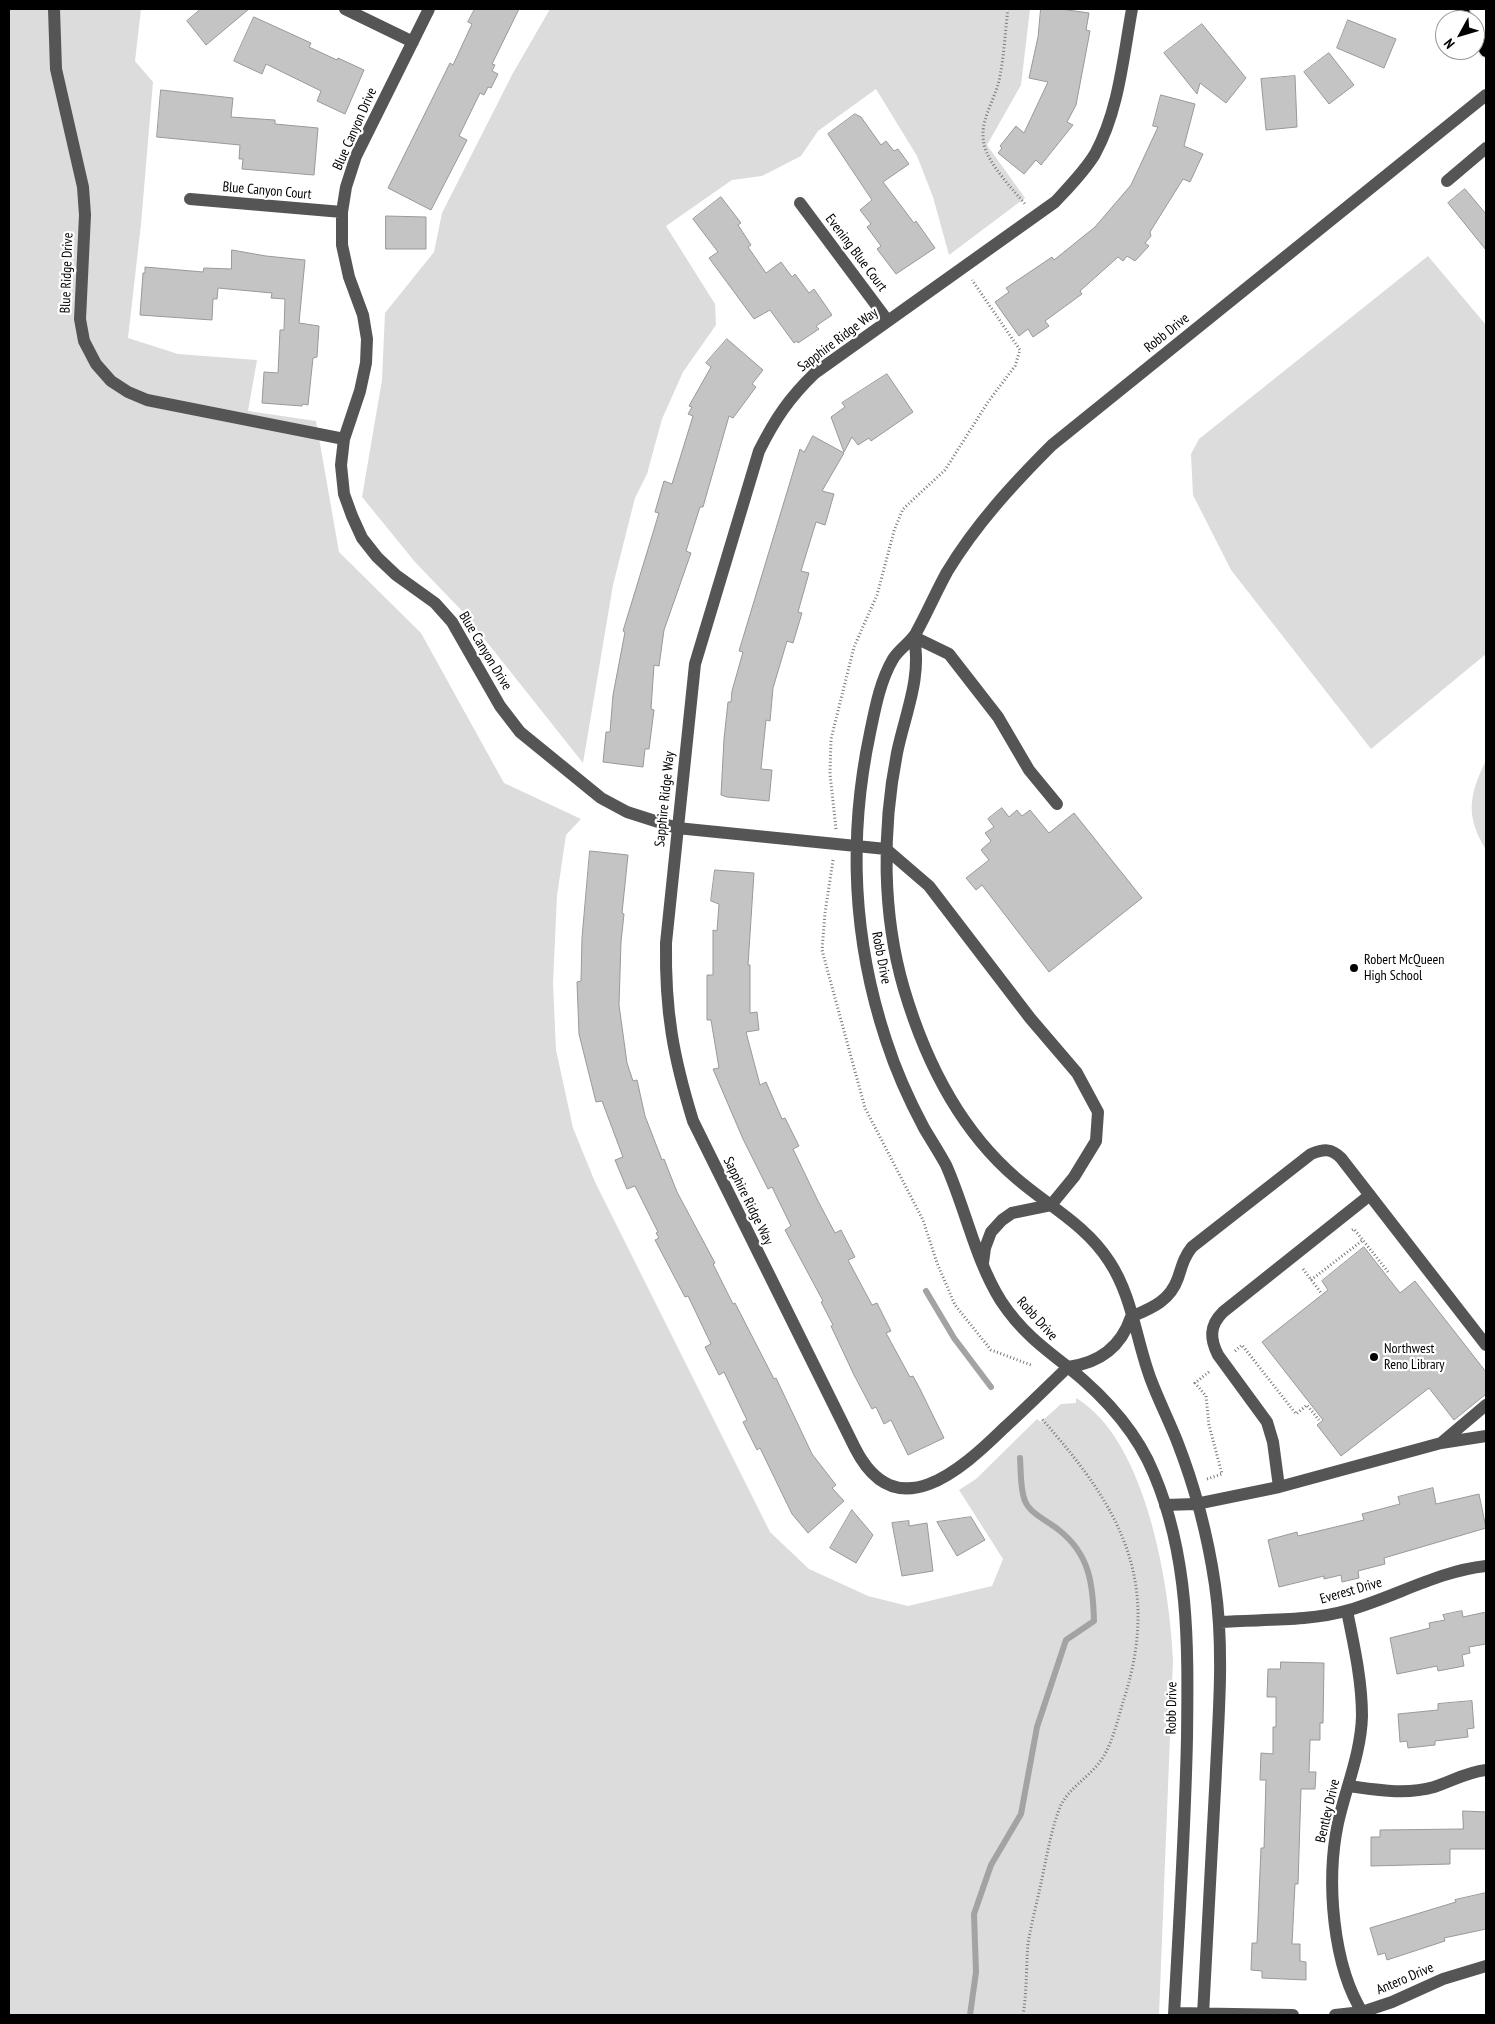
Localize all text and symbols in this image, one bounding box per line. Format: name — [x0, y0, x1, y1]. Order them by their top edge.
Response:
north arrow — [1435, 10, 1485, 60]
text: N — [1440, 35, 1458, 52]
street label: Blue Canyon Drive — [329, 85, 381, 173]
street label: Blue Canyon Court — [222, 179, 312, 203]
street label: Evening Blue Court — [821, 211, 891, 295]
street label: Blue Ridge Drive — [57, 232, 77, 314]
street label: Sapphire Ridge Way — [795, 304, 881, 376]
street label: Robb Drive — [1141, 310, 1193, 356]
street label: Blue Canyon Drive — [455, 609, 515, 693]
street label: Sapphire Ridge Way — [652, 750, 678, 848]
street label: Robb Drive — [868, 930, 894, 986]
place label: Robert McQueen High School — [1364, 952, 1444, 984]
marker: Robert McQueen High School — [1348, 962, 1360, 974]
street label: Sapphire Ridge Way — [719, 1154, 777, 1248]
street label: Robb Drive — [1013, 1294, 1061, 1344]
place label: Northwest Reno Library — [1384, 1341, 1445, 1374]
marker: Northwest Reno Library — [1368, 1351, 1380, 1363]
street label: Everest Drive — [1318, 1574, 1384, 1608]
street label: Robb Drive — [1163, 1681, 1181, 1735]
street label: Bentley Drive — [1313, 1778, 1343, 1844]
street label: Antero Drive — [1374, 1959, 1436, 1999]

